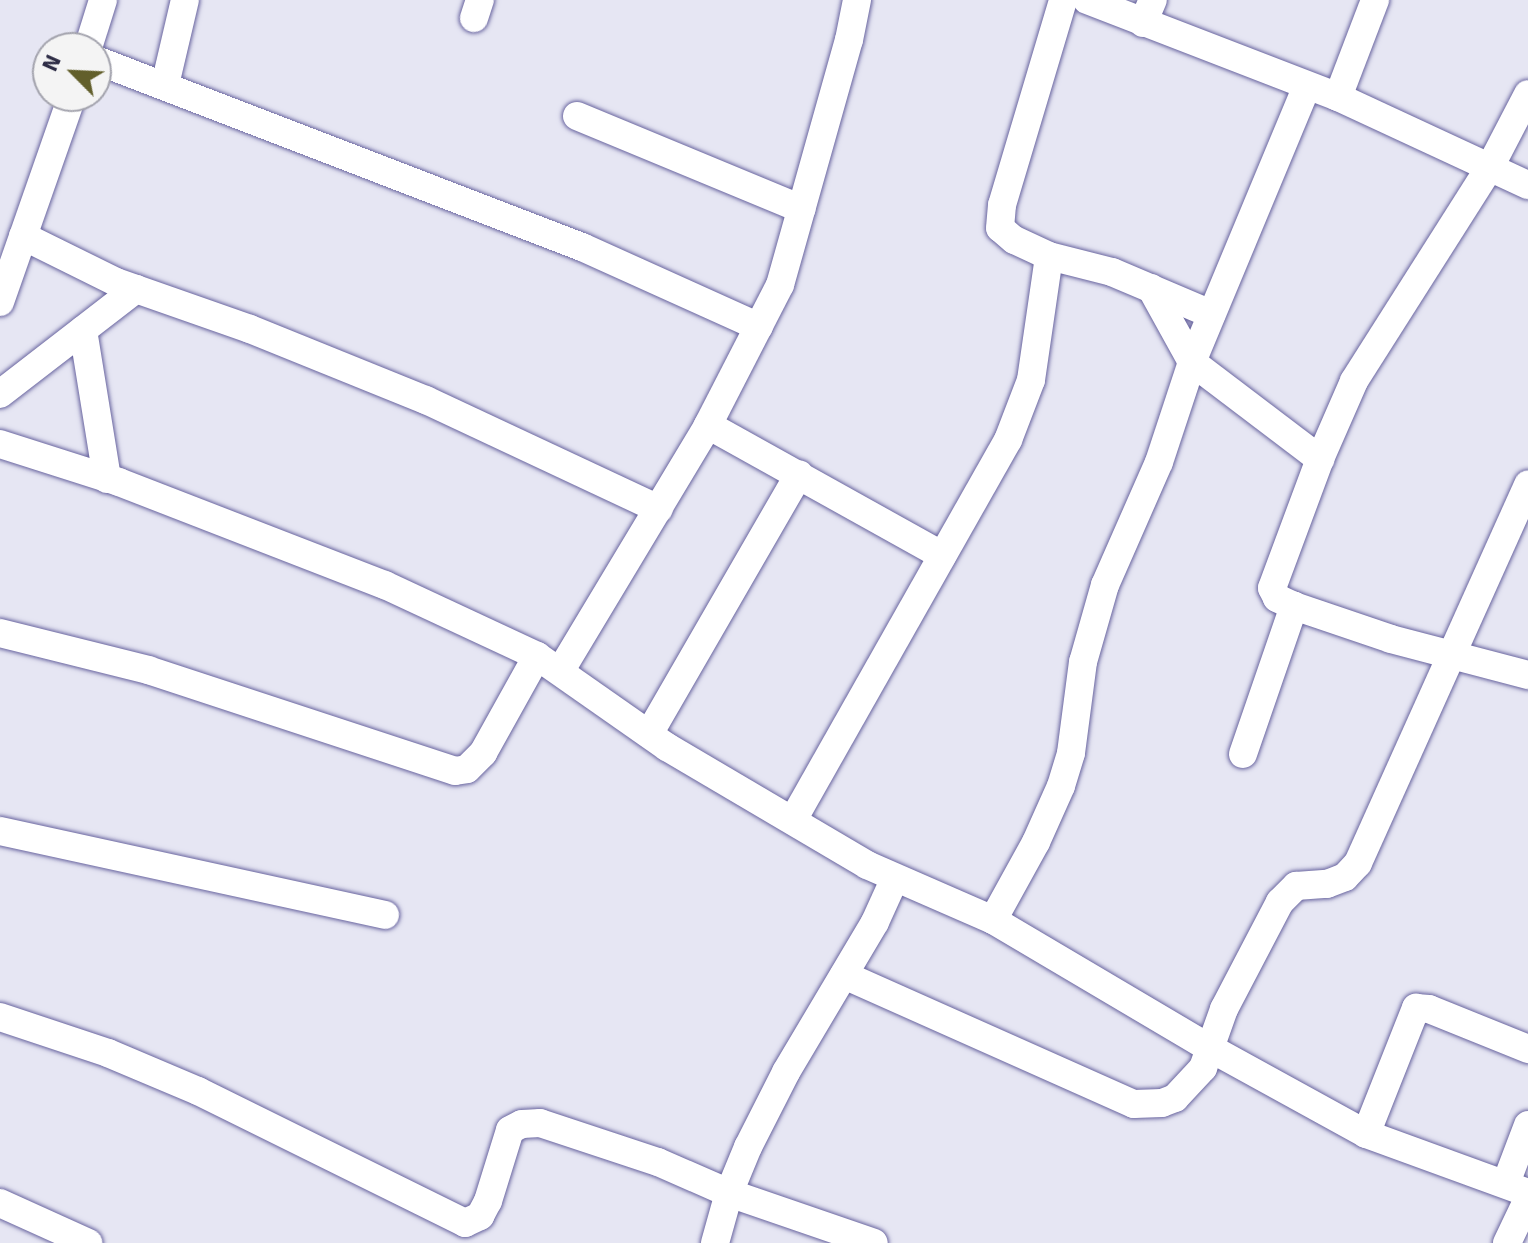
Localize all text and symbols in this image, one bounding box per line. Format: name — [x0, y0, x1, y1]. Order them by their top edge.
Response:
north arrow — [32, 32, 112, 112]
text: N — [36, 50, 67, 75]

